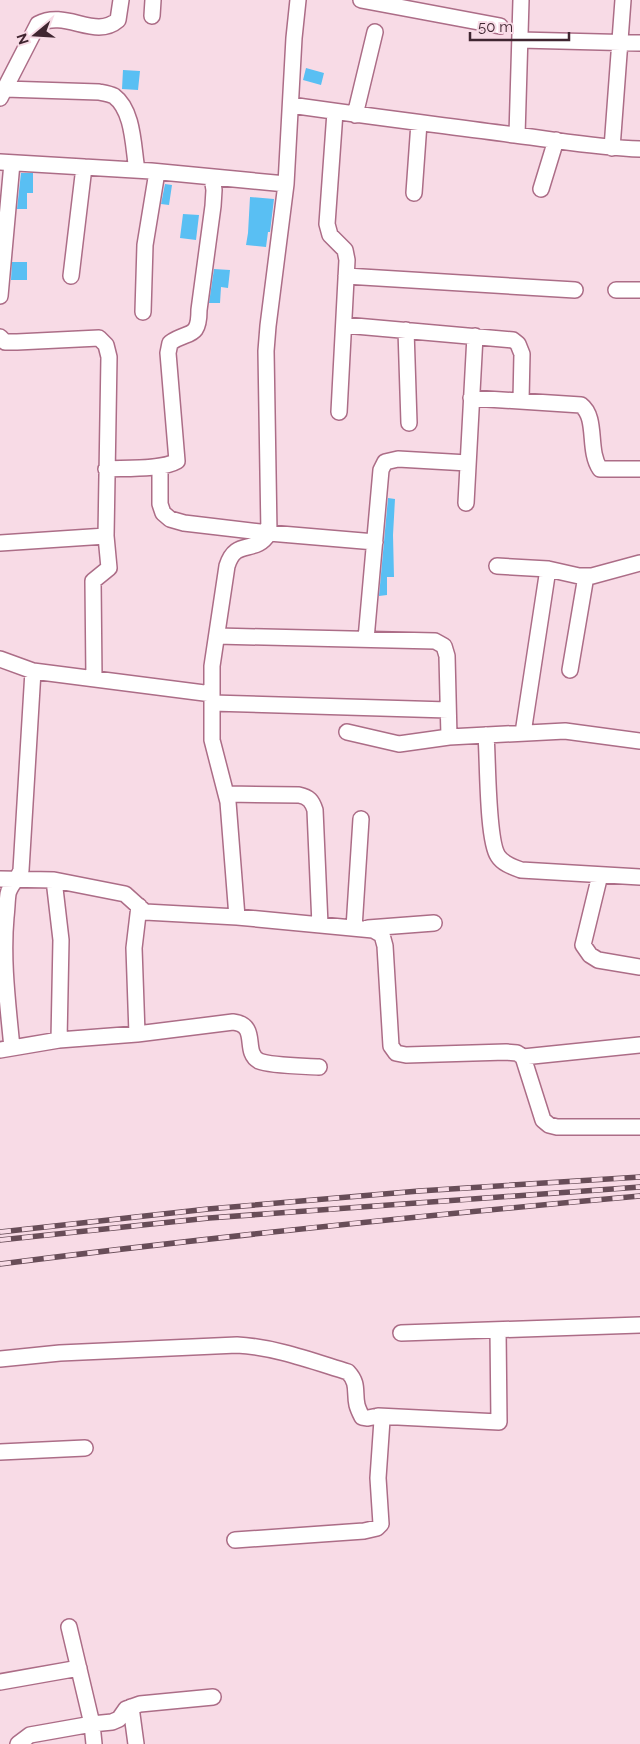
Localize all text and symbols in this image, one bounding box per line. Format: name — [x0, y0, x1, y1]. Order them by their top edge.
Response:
north arrow — [10, 10, 60, 60]
scale bar — [470, 10, 569, 42]
text: 50 m — [478, 18, 513, 36]
text: N — [13, 31, 32, 47]

